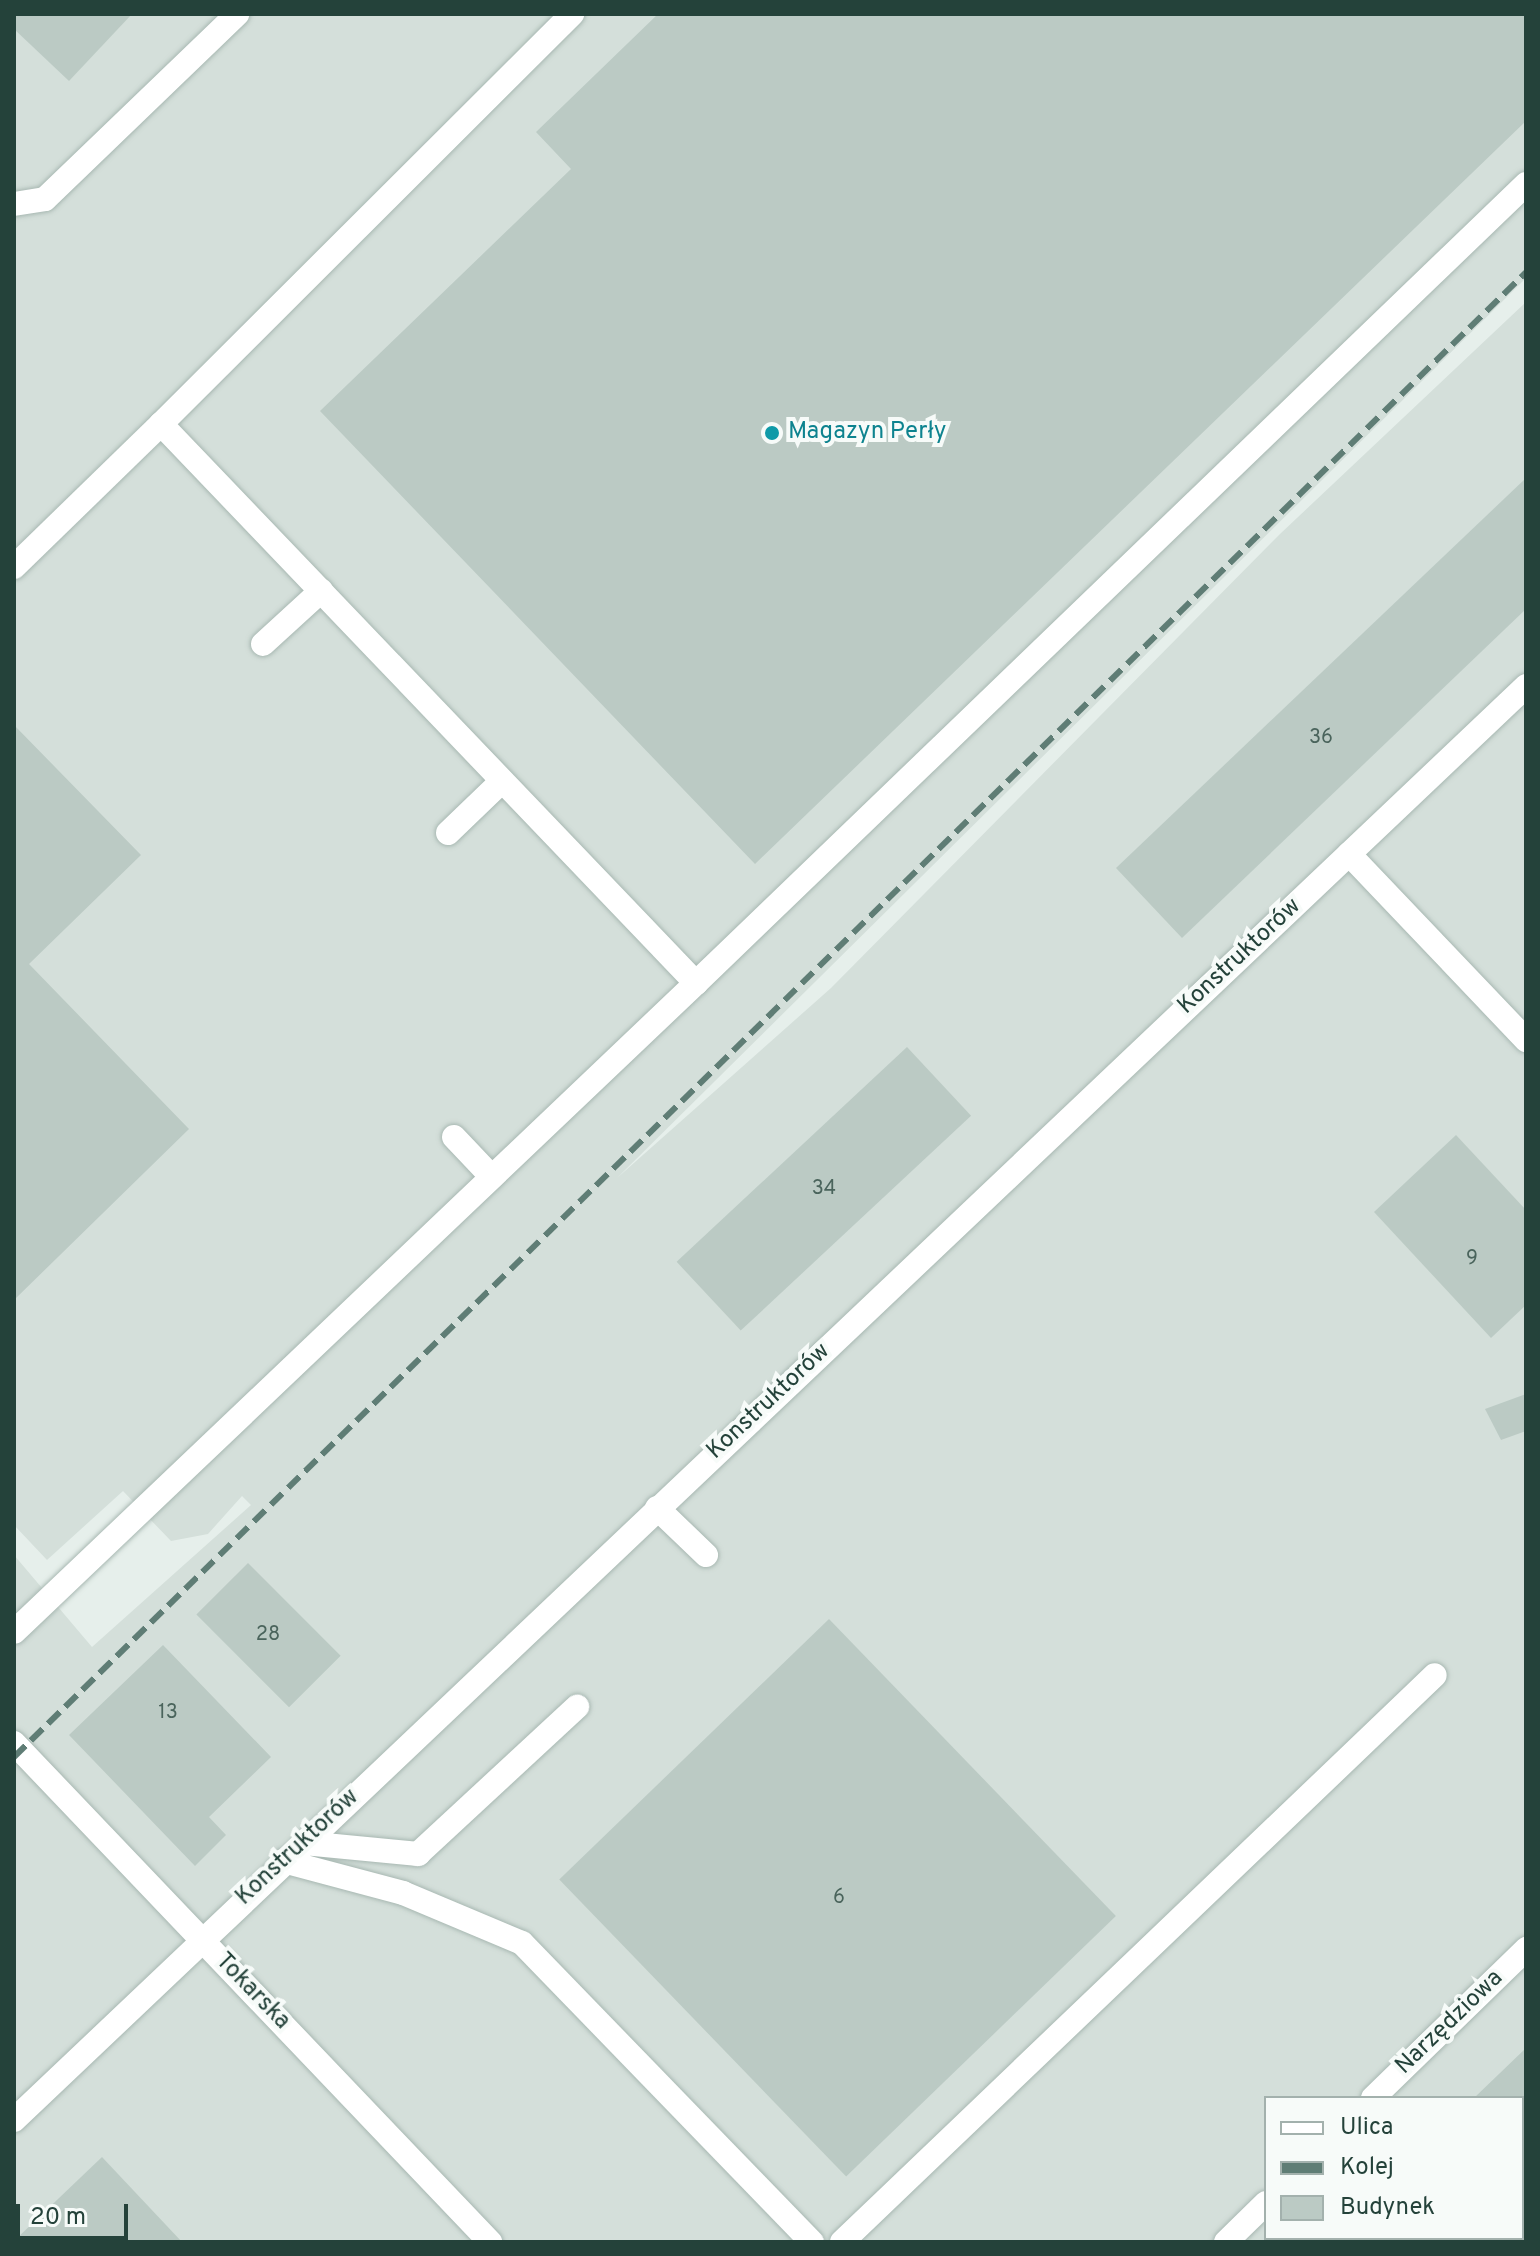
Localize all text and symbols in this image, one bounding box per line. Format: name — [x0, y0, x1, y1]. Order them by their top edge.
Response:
place label: Magazyn Perły — [788, 419, 947, 447]
marker: Magazyn Perły — [763, 424, 781, 442]
house number: 36 — [1309, 726, 1333, 750]
street label: Konstruktorów — [1173, 893, 1307, 1021]
house number: 34 — [812, 1177, 836, 1201]
house number: 9 — [1466, 1247, 1478, 1271]
street label: Konstruktorów — [702, 1338, 836, 1466]
house number: 28 — [256, 1623, 280, 1647]
house number: 13 — [158, 1701, 178, 1725]
street label: Konstruktorów — [231, 1784, 365, 1912]
house number: 6 — [833, 1886, 845, 1910]
street label: Tokarska — [208, 1948, 296, 2036]
street label: Narzędziowa — [1390, 1965, 1510, 2081]
legend — [1264, 2096, 1524, 2240]
text: Ulica — [1340, 2113, 1393, 2143]
text: Kolej — [1340, 2153, 1394, 2183]
scale bar — [20, 2188, 132, 2238]
text: Budynek — [1340, 2193, 1435, 2223]
text: 20 m — [30, 2203, 86, 2233]

